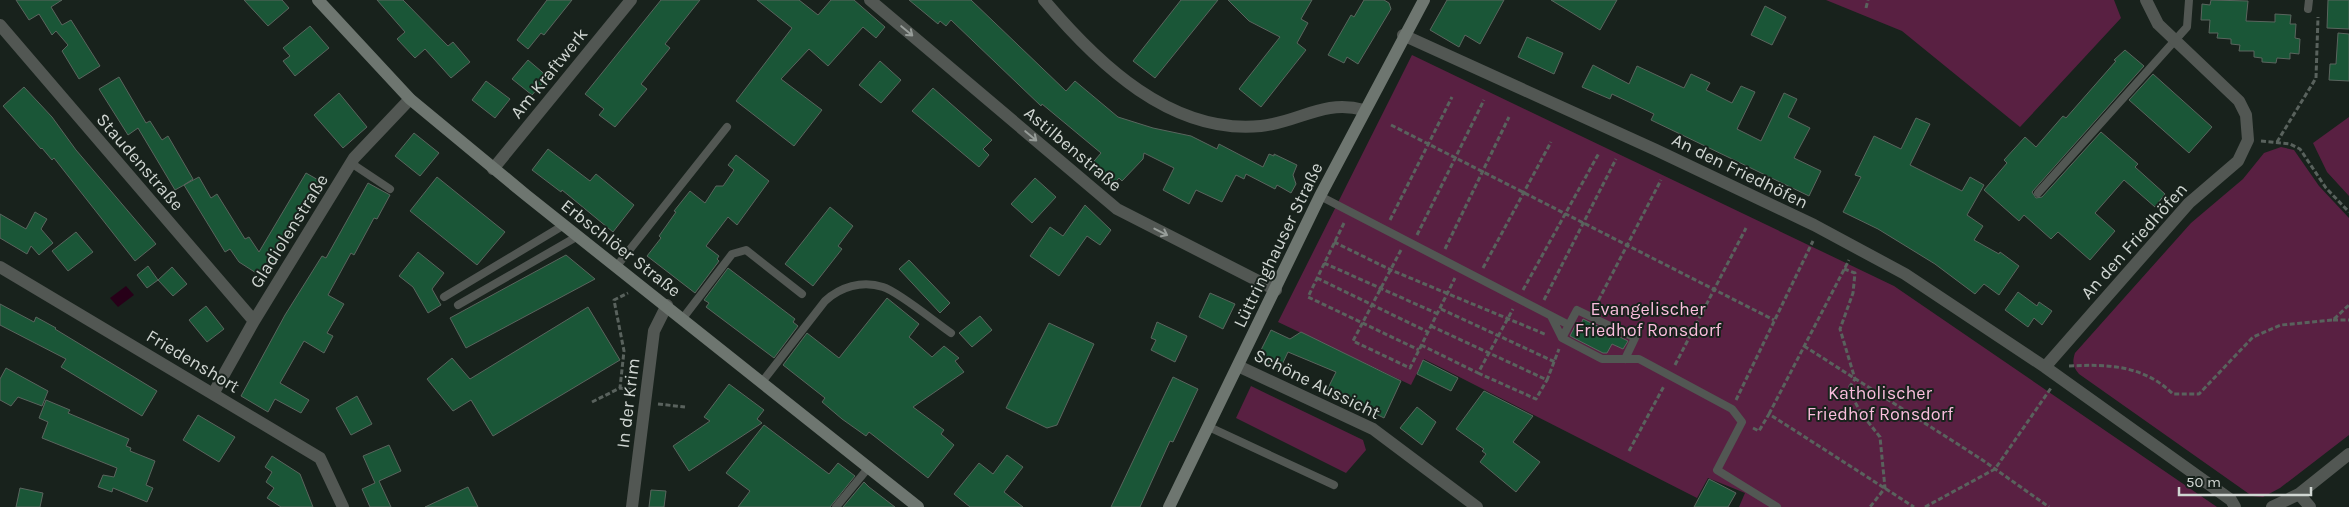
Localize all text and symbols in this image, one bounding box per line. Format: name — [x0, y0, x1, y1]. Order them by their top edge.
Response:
street label: Am Kraftwerk — [506, 23, 592, 123]
one-way arrow — [900, 26, 913, 37]
street label: Astilbenstraße — [1020, 102, 1126, 196]
street label: Staudenstraße — [92, 109, 188, 215]
street label: An den Friedhöfen — [1668, 129, 1812, 213]
one-way arrow — [1024, 131, 1037, 142]
street label: Lüttringhauser Straße — [1228, 159, 1328, 331]
street label: Gladiolenstraße — [245, 170, 333, 292]
street label: An den Friedhöfen — [2076, 178, 2192, 304]
street label: Erbschlöer Straße — [557, 194, 685, 302]
one-way arrow — [1154, 227, 1169, 237]
park label: Evangelischer Friedhof Ronsdorf — [1575, 298, 1722, 341]
street label: Friedenshort — [142, 325, 244, 398]
street label: Schöne Aussicht — [1250, 344, 1384, 424]
street label: In der Krim — [612, 357, 644, 449]
park label: Katholischer Friedhof Ronsdorf — [1807, 382, 1954, 425]
scale bar — [2179, 464, 2312, 496]
text: 50 m — [2186, 473, 2221, 491]

